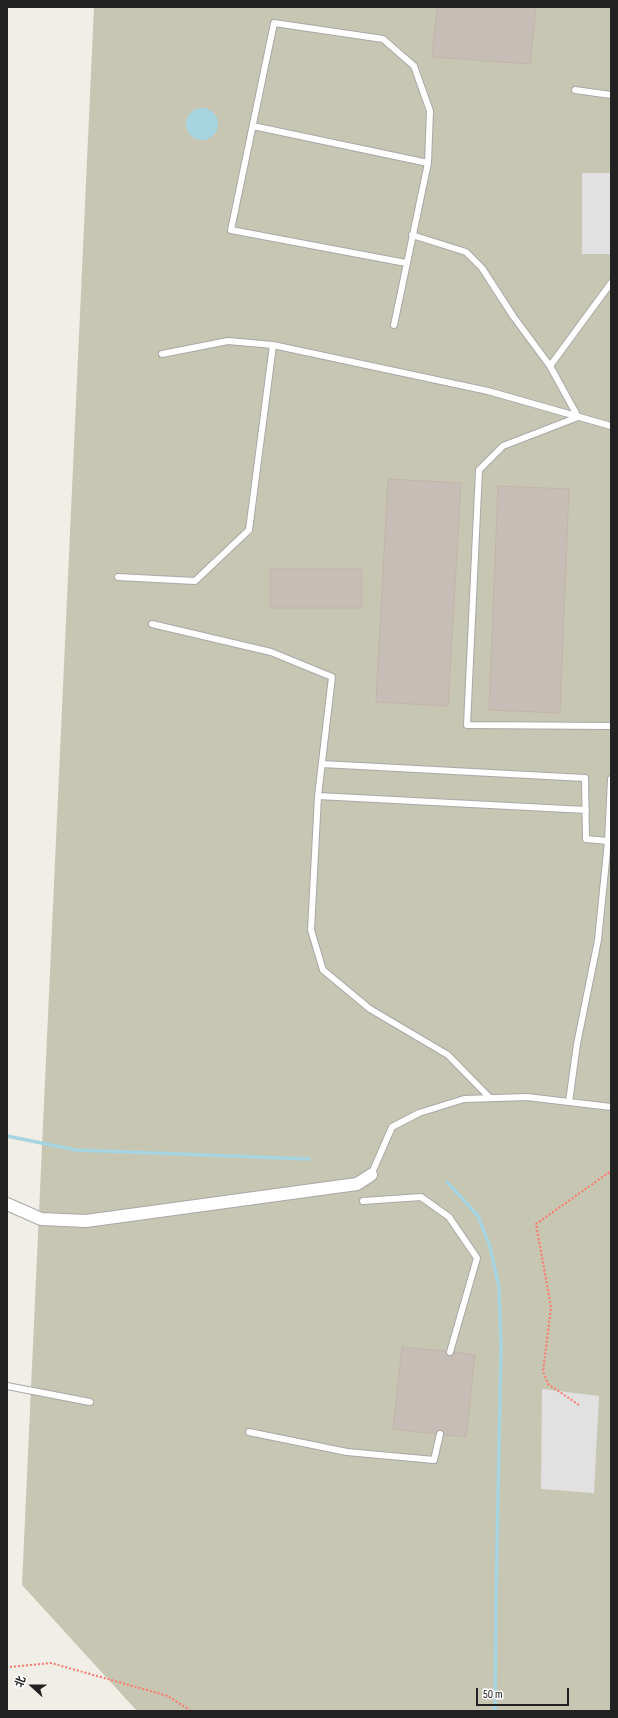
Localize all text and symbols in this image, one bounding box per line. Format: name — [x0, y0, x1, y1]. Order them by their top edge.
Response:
north arrow — [12, 1666, 52, 1706]
text: 北 — [12, 1674, 28, 1689]
scale bar — [478, 1680, 571, 1706]
text: 50 m — [483, 1687, 503, 1702]

